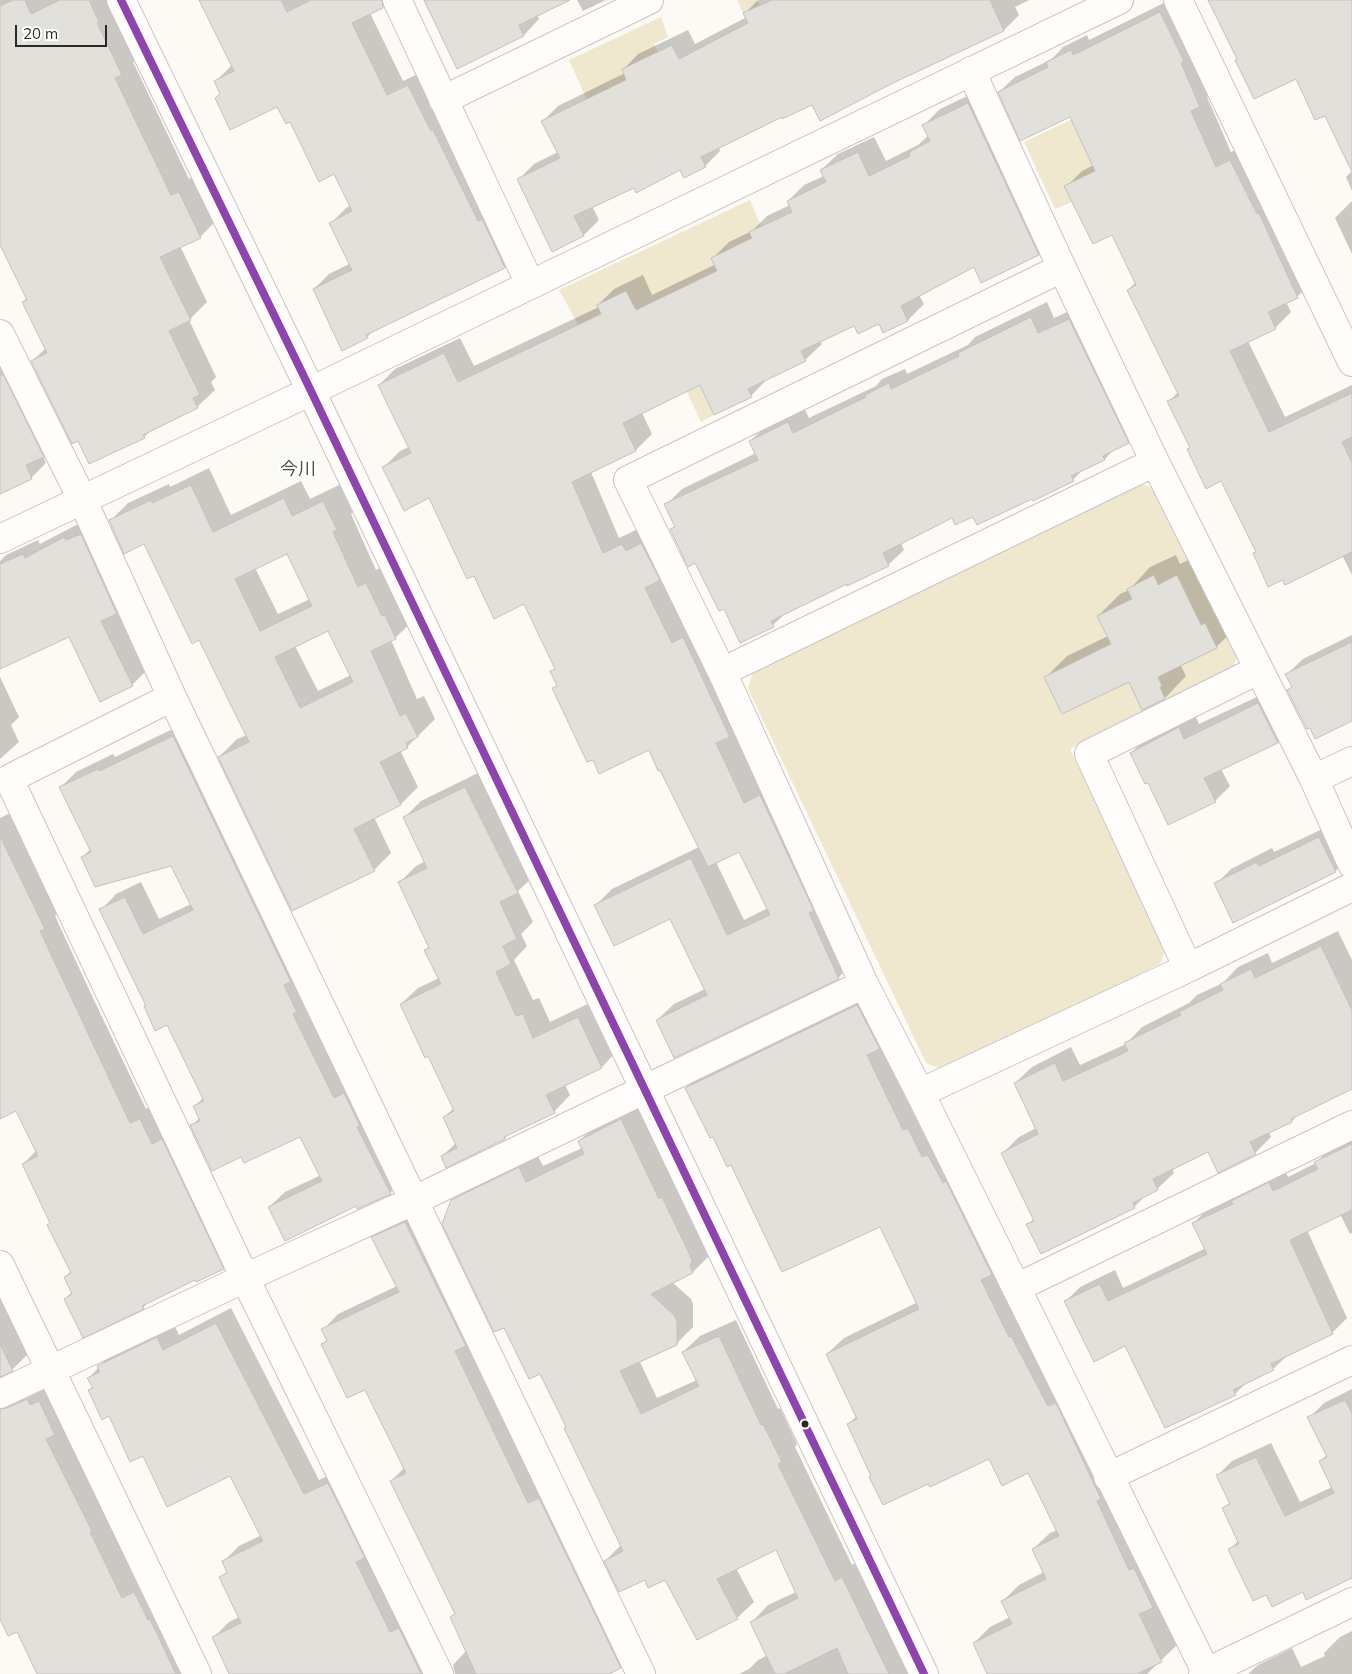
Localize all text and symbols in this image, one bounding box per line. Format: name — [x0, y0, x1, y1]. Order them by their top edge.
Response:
scale bar — [18, 15, 110, 47]
text: 20 m — [23, 24, 58, 43]
district label: 今川 — [280, 459, 316, 481]
unlabelled marker — [800, 1419, 810, 1429]

